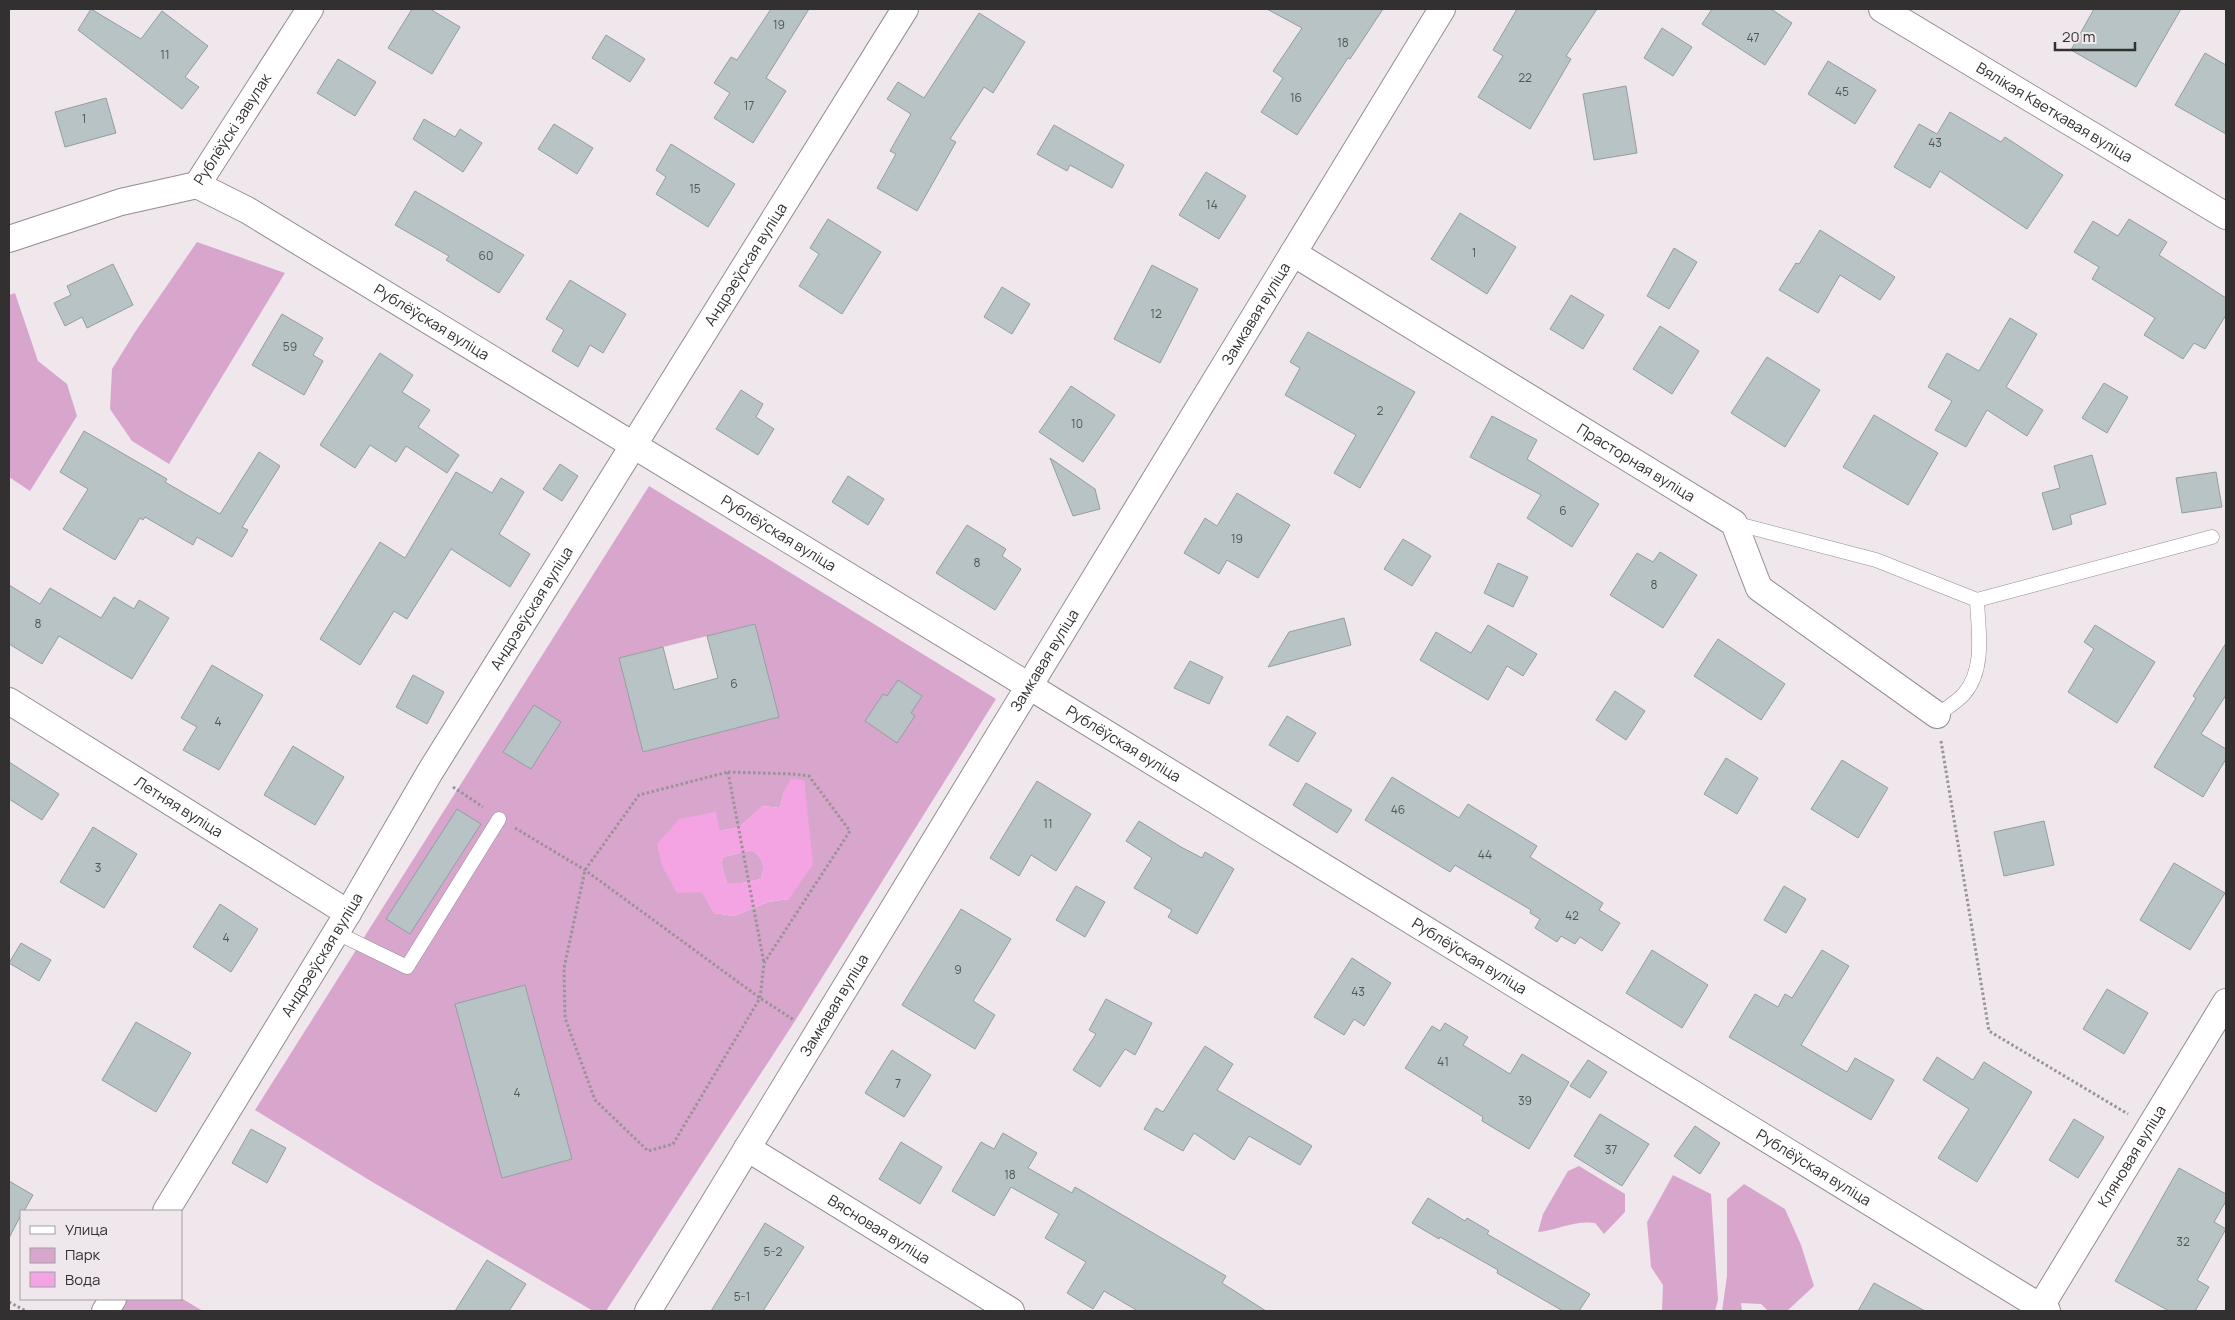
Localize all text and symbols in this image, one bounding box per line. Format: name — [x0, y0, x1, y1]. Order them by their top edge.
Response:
house number: 19 — [773, 16, 785, 33]
scale bar — [2055, 20, 2135, 52]
text: 20 m — [2062, 26, 2095, 47]
house number: 47 — [1746, 29, 1760, 46]
house number: 18 — [1337, 34, 1349, 51]
house number: 11 — [160, 46, 170, 63]
street label: Вялікая Кветкавая вуліца — [1972, 57, 2137, 167]
street label: Рублёўскі завулак — [189, 69, 276, 189]
house number: 22 — [1518, 69, 1532, 86]
house number: 45 — [1835, 83, 1849, 100]
house number: 16 — [1290, 89, 1302, 106]
house number: 17 — [744, 97, 754, 114]
house number: 1 — [82, 110, 86, 127]
house number: 43 — [1928, 134, 1942, 151]
house number: 15 — [689, 180, 701, 197]
house number: 14 — [1206, 196, 1218, 213]
street label: Андрэеўская вуліца — [699, 199, 792, 330]
house number: 1 — [1472, 244, 1476, 261]
house number: 60 — [479, 247, 493, 264]
street label: Замкавая вуліца — [1216, 258, 1295, 369]
street label: Рублёўская вуліца — [370, 279, 493, 365]
house number: 12 — [1150, 305, 1162, 322]
house number: 59 — [283, 338, 297, 355]
house number: 2 — [1377, 402, 1384, 419]
house number: 10 — [1071, 415, 1083, 432]
street label: Прасторная вуліца — [1573, 418, 1699, 507]
street label: Рублёўская вуліца — [717, 490, 840, 576]
house number: 6 — [1559, 502, 1567, 519]
house number: 19 — [1231, 530, 1243, 547]
street label: Андрэеўская вуліца — [485, 542, 578, 674]
house number: 8 — [974, 554, 981, 571]
house number: 8 — [1651, 576, 1658, 593]
street label: Замкавая вуліца — [1005, 605, 1084, 715]
house number: 8 — [35, 615, 42, 632]
house number: 6 — [730, 675, 738, 692]
street label: Рублёўская вуліца — [1062, 700, 1185, 787]
house number: 4 — [214, 713, 222, 730]
street label: Летняя вуліца — [131, 771, 227, 842]
house number: 46 — [1391, 801, 1405, 818]
house number: 11 — [1043, 815, 1053, 832]
house number: 44 — [1478, 846, 1492, 863]
house number: 3 — [95, 859, 101, 876]
street label: Андрэеўская вуліца — [276, 889, 368, 1021]
house number: 42 — [1565, 907, 1579, 924]
street label: Рублёўская вуліца — [1408, 913, 1531, 999]
house number: 4 — [222, 929, 230, 946]
street label: Замкавая вуліца — [795, 950, 873, 1060]
house number: 9 — [954, 961, 962, 978]
house number: 43 — [1351, 983, 1365, 1000]
house number: 41 — [1437, 1053, 1449, 1070]
house number: 7 — [895, 1075, 901, 1092]
house number: 4 — [513, 1084, 521, 1101]
house number: 39 — [1518, 1092, 1532, 1109]
street label: Кляновая вуліца — [2093, 1101, 2171, 1211]
street label: Рублёўская вуліца — [1752, 1124, 1875, 1211]
house number: 37 — [1605, 1141, 1617, 1158]
house number: 18 — [1004, 1166, 1016, 1183]
street label: Вясновая вуліца — [824, 1189, 934, 1269]
legend — [20, 1210, 182, 1300]
text: Улица — [65, 1219, 108, 1240]
house number: 32 — [2176, 1233, 2190, 1250]
house number: 5-2 — [764, 1243, 783, 1260]
text: Парк — [65, 1244, 101, 1265]
text: Вода — [65, 1269, 100, 1290]
house number: 5-1 — [734, 1288, 750, 1305]

